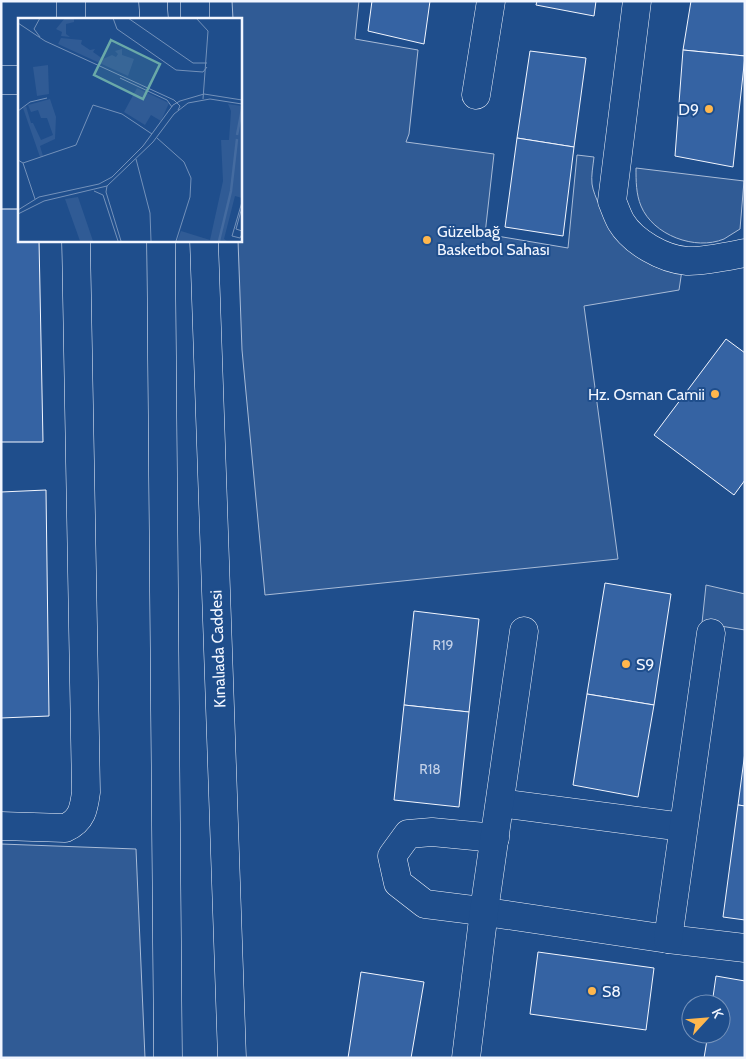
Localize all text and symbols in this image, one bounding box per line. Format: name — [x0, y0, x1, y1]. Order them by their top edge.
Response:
inset map — [18, 18, 241, 241]
place label: D9 — [678, 100, 699, 119]
marker: D9 — [703, 103, 715, 115]
place label: Güzelbağ Basketbol Sahası — [437, 222, 550, 259]
marker: Güzelbağ Basketbol Sahası — [421, 234, 433, 246]
place label: Hz. Osman Camii — [588, 385, 705, 404]
marker: Hz. Osman Camii — [709, 388, 721, 400]
street label: Kınalıada Caddesi — [206, 590, 230, 708]
house number: R19 — [433, 636, 454, 654]
place label: S9 — [636, 655, 654, 674]
marker: S9 — [620, 658, 632, 670]
house number: R18 — [419, 760, 441, 778]
place label: S8 — [602, 982, 621, 1001]
marker: S8 — [586, 985, 598, 997]
north arrow — [681, 994, 731, 1044]
text: K — [708, 1005, 728, 1021]

